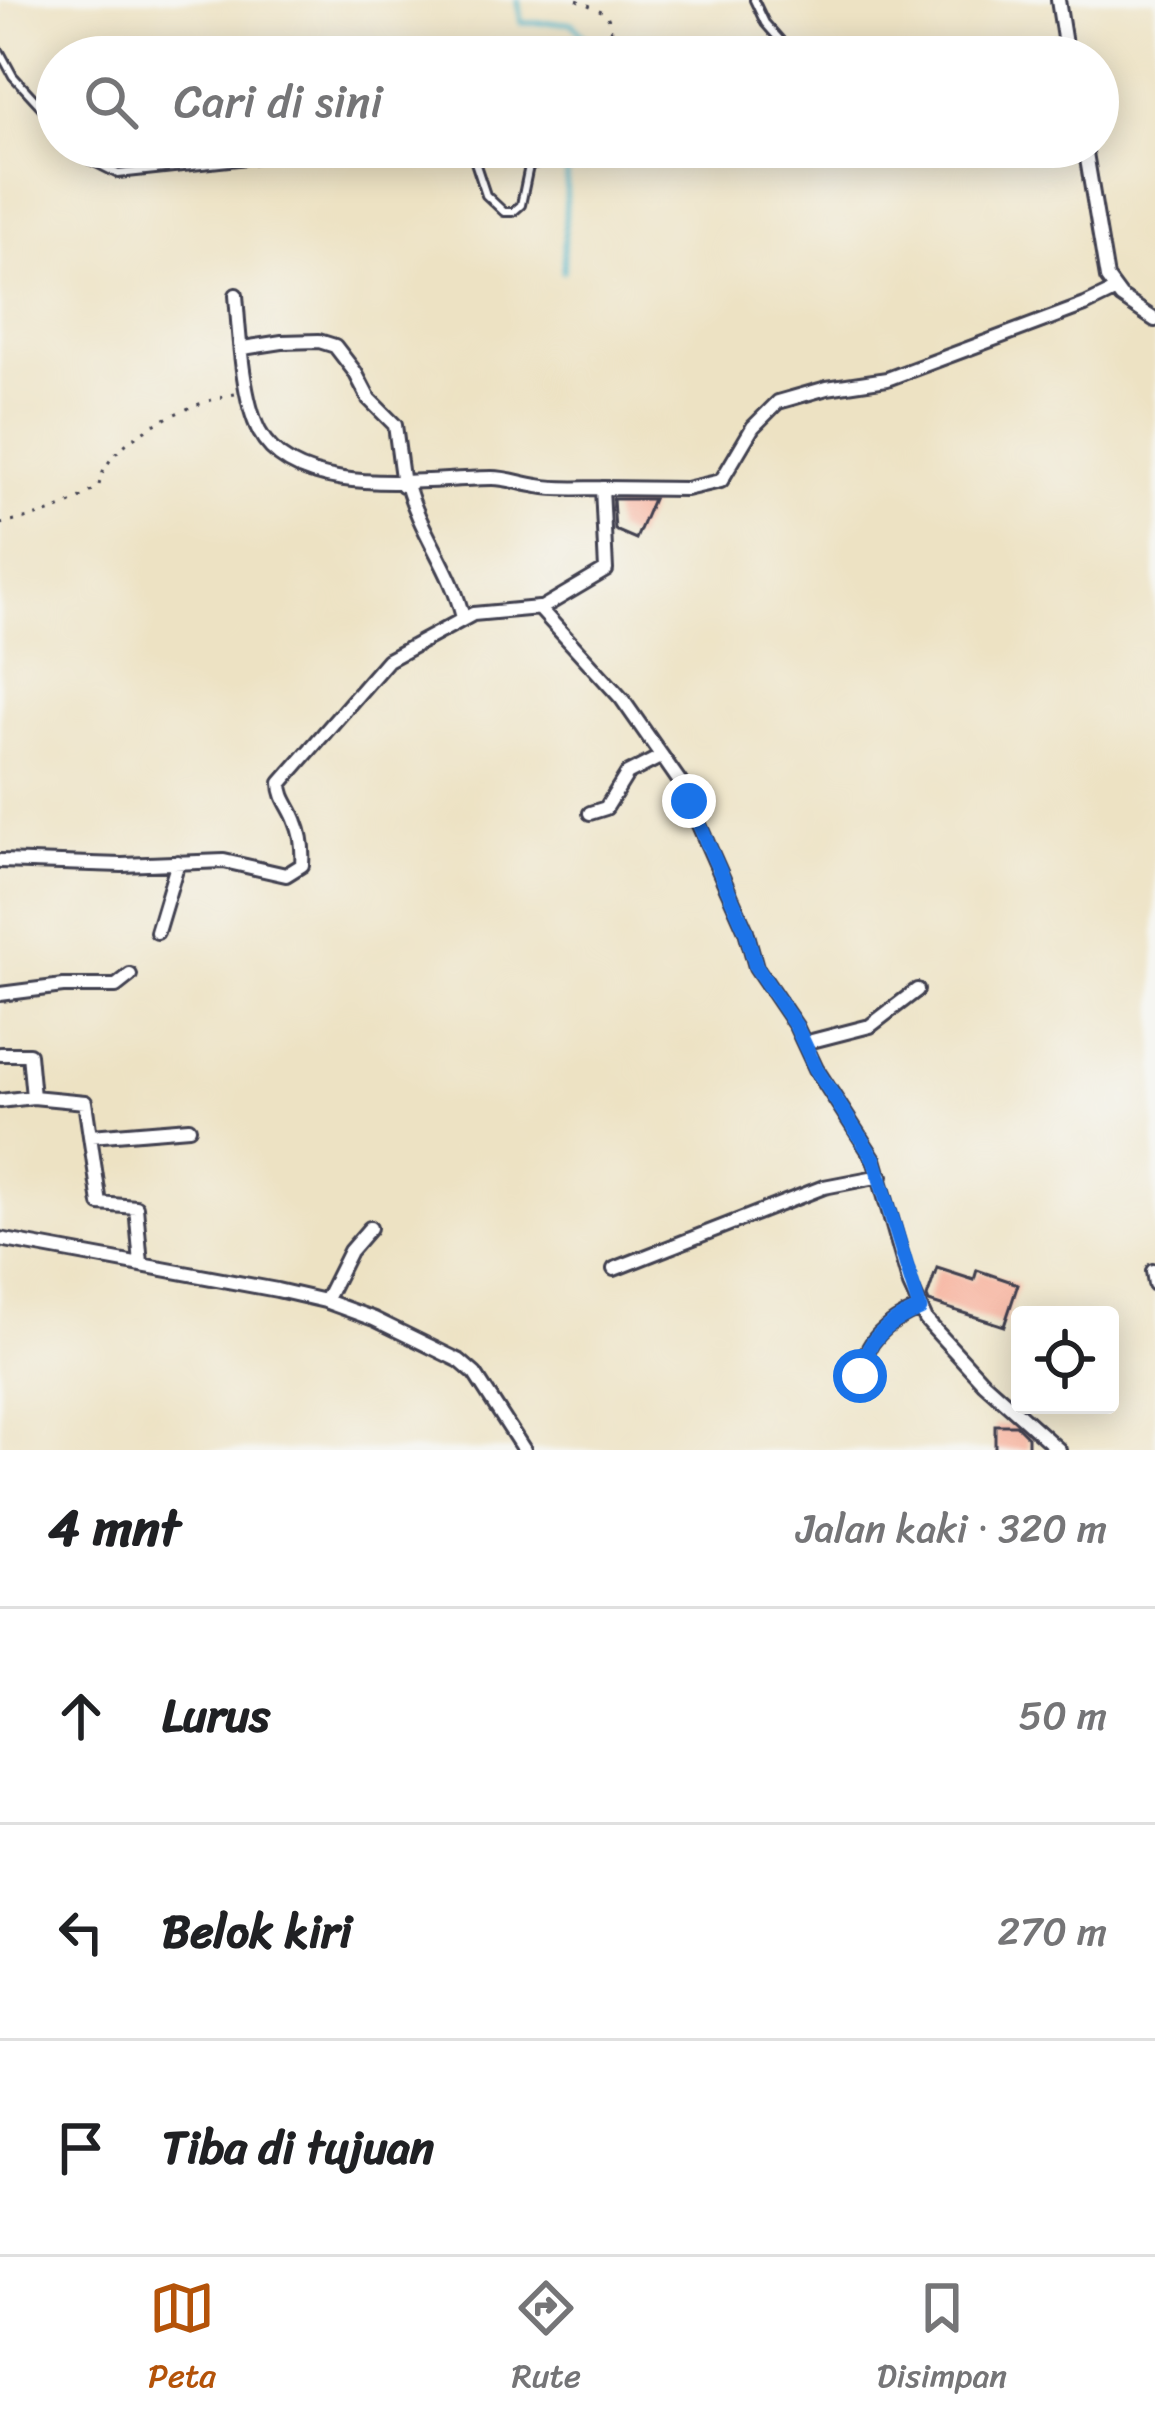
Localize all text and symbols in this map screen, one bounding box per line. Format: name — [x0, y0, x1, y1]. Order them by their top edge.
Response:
search box — [36, 36, 1119, 168]
text: Cari di sini — [174, 62, 383, 142]
icon: search — [78, 69, 144, 135]
route end — [662, 774, 716, 828]
map controls — [1011, 1306, 1119, 1414]
button: locate — [1011, 1306, 1119, 1414]
route start — [833, 1349, 887, 1403]
text: 4 mnt — [48, 1483, 180, 1573]
text: Jalan kaki · 320 m — [796, 1494, 1107, 1563]
text: Lurus — [162, 1676, 270, 1756]
text: 50 m — [1018, 1681, 1107, 1750]
icon: ahead — [48, 1683, 114, 1749]
text: Belok kiri — [162, 1892, 352, 1972]
text: 270 m — [997, 1897, 1107, 1966]
icon: left — [48, 1899, 114, 1965]
text: Tiba di tujuan — [162, 2108, 434, 2188]
icon: arrive — [48, 2115, 114, 2181]
tab: Peta — [148, 2275, 216, 2405]
tab: Rute — [512, 2275, 581, 2405]
tab: Disimpan — [877, 2275, 1007, 2405]

